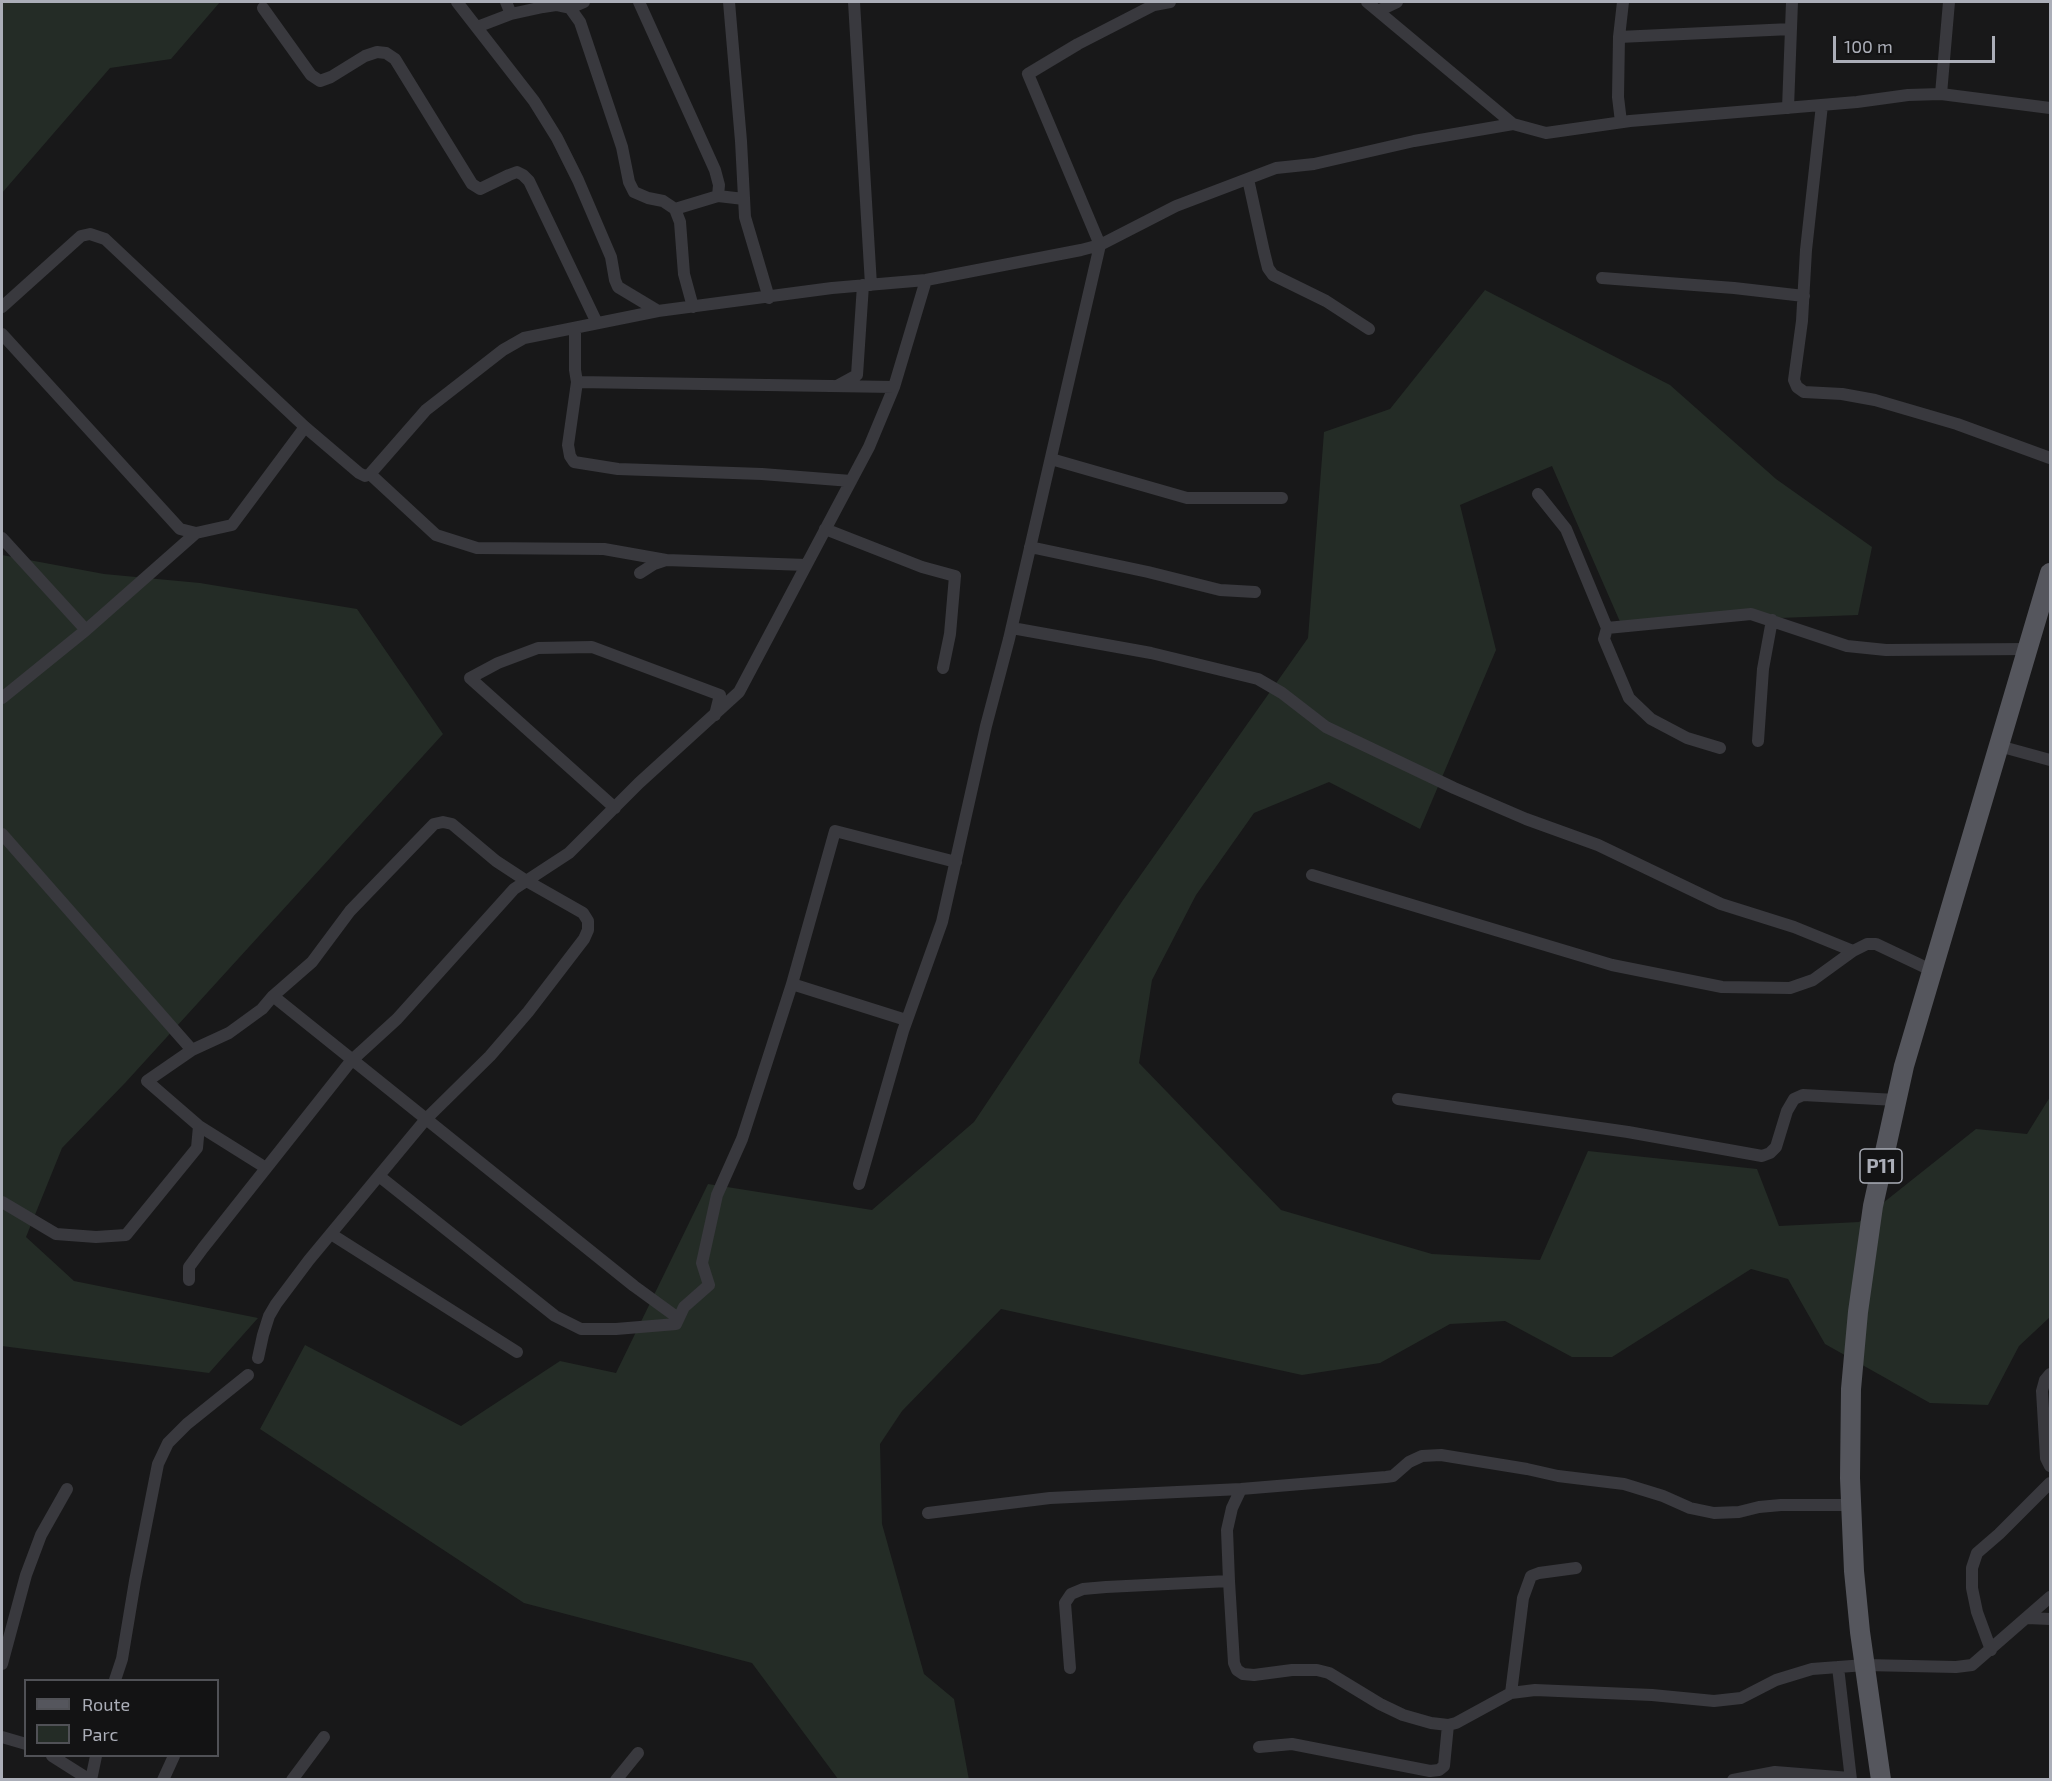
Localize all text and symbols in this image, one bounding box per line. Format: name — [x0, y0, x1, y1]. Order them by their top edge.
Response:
scale bar — [1836, 24, 1998, 62]
text: 100 m — [1844, 35, 1893, 57]
road number: P11 — [1860, 1149, 1902, 1183]
legend — [24, 1679, 219, 1757]
text: Route — [82, 1693, 130, 1715]
text: Parc — [82, 1723, 118, 1745]

